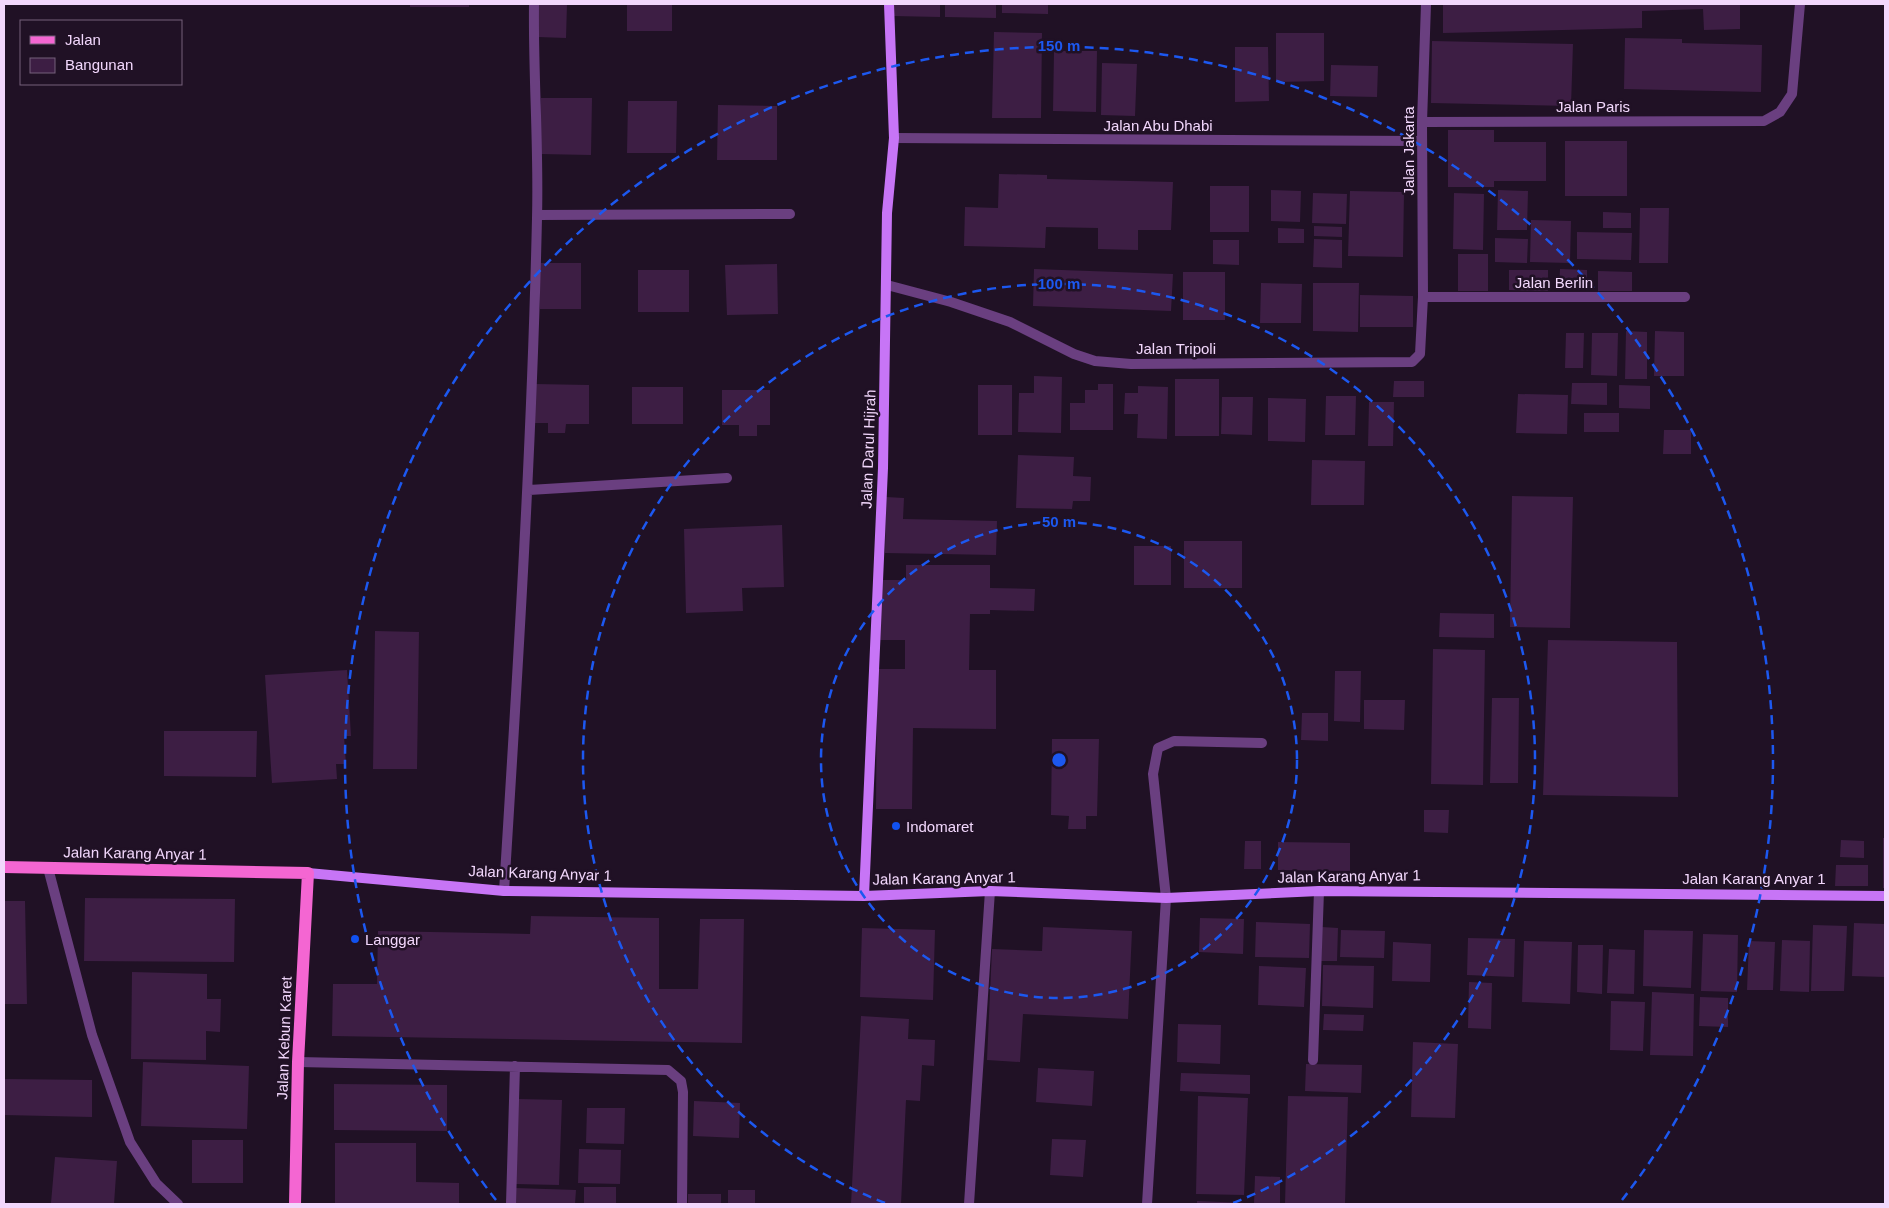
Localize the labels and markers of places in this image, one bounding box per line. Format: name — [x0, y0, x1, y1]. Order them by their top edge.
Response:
centre of rings — [1050, 751, 1068, 769]
place label: Indomaret — [906, 818, 974, 835]
marker: Indomaret — [890, 820, 902, 832]
place label: Langgar — [365, 931, 420, 948]
marker: Langgar — [349, 933, 361, 945]

